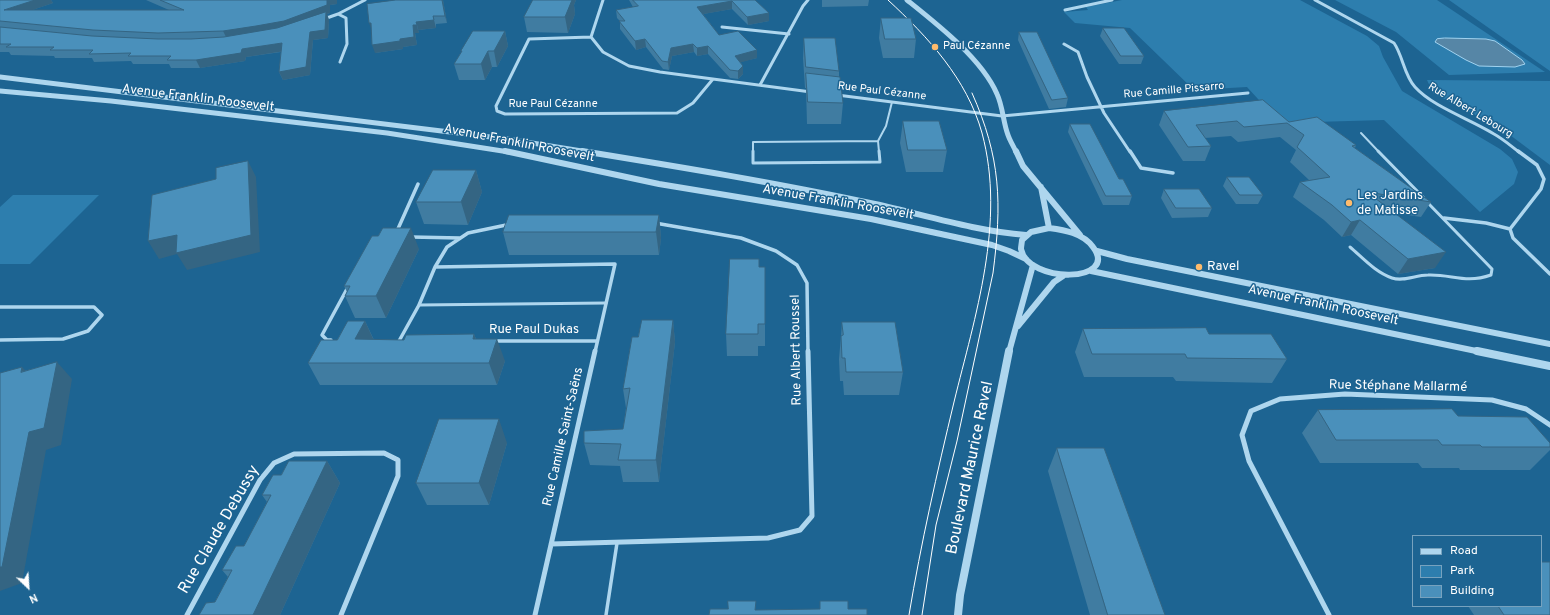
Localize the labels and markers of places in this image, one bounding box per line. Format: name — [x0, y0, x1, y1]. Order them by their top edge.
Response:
place label: Paul Cézanne — [943, 40, 1010, 54]
marker: Paul Cézanne — [930, 42, 940, 52]
place label: Les Jardins de Matisse — [1357, 188, 1423, 219]
marker: Les Jardins de Matisse — [1344, 198, 1354, 208]
place label: Ravel — [1207, 259, 1239, 275]
marker: Ravel — [1194, 262, 1204, 272]

